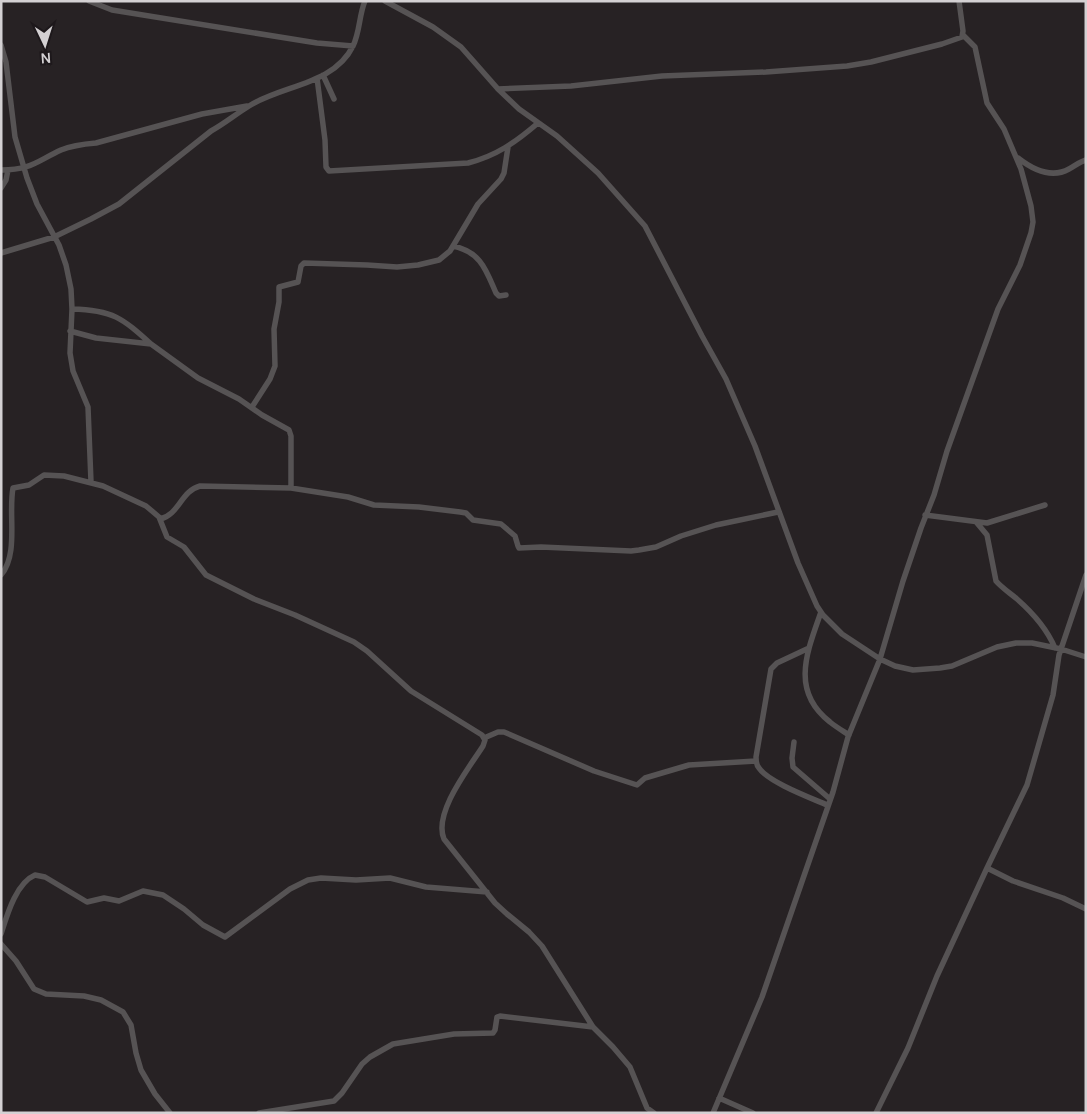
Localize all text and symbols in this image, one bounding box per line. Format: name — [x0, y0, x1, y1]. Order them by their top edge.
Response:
north arrow — [20, 20, 70, 70]
text: N — [40, 49, 52, 68]

